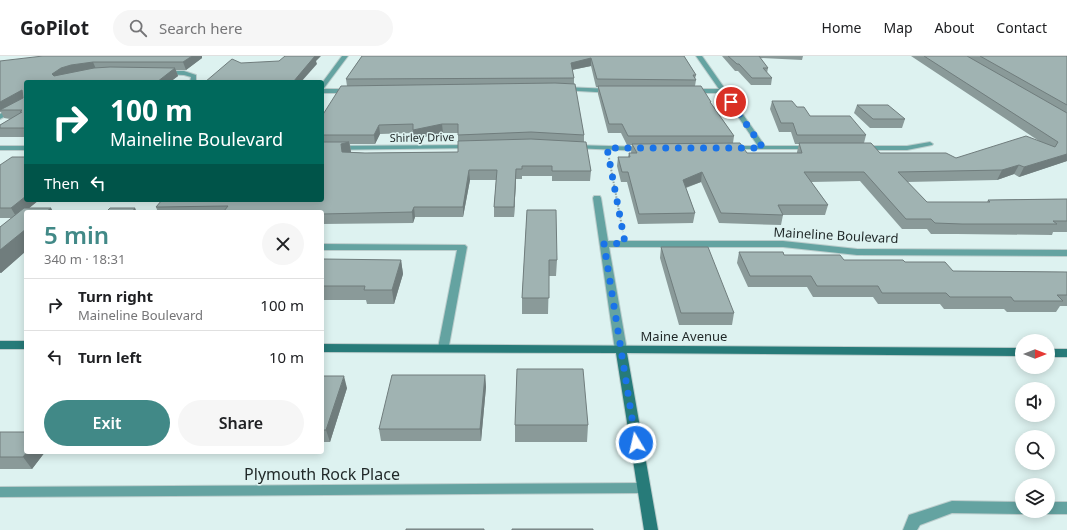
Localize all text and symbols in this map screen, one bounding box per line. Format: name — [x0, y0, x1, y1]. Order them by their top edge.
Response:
search box — [113, 10, 393, 46]
text: GoPilot — [20, 15, 89, 41]
icon: search — [127, 17, 149, 39]
text: Search here — [159, 18, 242, 38]
text: Home — [822, 18, 861, 37]
text: Map — [883, 18, 913, 37]
text: About — [935, 18, 974, 37]
text: Contact — [996, 18, 1047, 37]
pin — [714, 85, 748, 119]
text: 100 m — [110, 91, 193, 129]
icon: arrive — [720, 91, 742, 113]
icon: right — [44, 96, 96, 148]
text: Maineline Boulevard — [110, 127, 283, 151]
street label: Shirley Drive — [390, 129, 454, 145]
icon: left — [87, 172, 109, 194]
text: Then — [44, 173, 79, 193]
text: 5 min — [44, 218, 109, 251]
button: close — [262, 223, 304, 265]
street label: Maineline Boulevard — [773, 223, 899, 247]
text: 340 m · 18:31 — [44, 250, 125, 268]
text: Turn right — [78, 286, 153, 306]
icon: right — [44, 294, 66, 316]
text: 100 m — [260, 295, 304, 315]
text: Maineline Boulevard — [78, 306, 203, 324]
street label: Maine Avenue — [641, 327, 727, 345]
north arrow — [1015, 334, 1055, 374]
map controls — [1015, 334, 1055, 518]
icon: left — [44, 346, 66, 368]
text: Turn left — [78, 347, 142, 367]
text: 10 m — [269, 347, 304, 367]
button: sound — [1015, 382, 1055, 422]
button: Exit — [44, 400, 170, 446]
button: Share — [178, 400, 304, 446]
position arrow — [615, 422, 657, 464]
button: search — [1015, 430, 1055, 470]
street label: Plymouth Rock Place — [244, 463, 400, 485]
button: layers — [1015, 478, 1055, 518]

